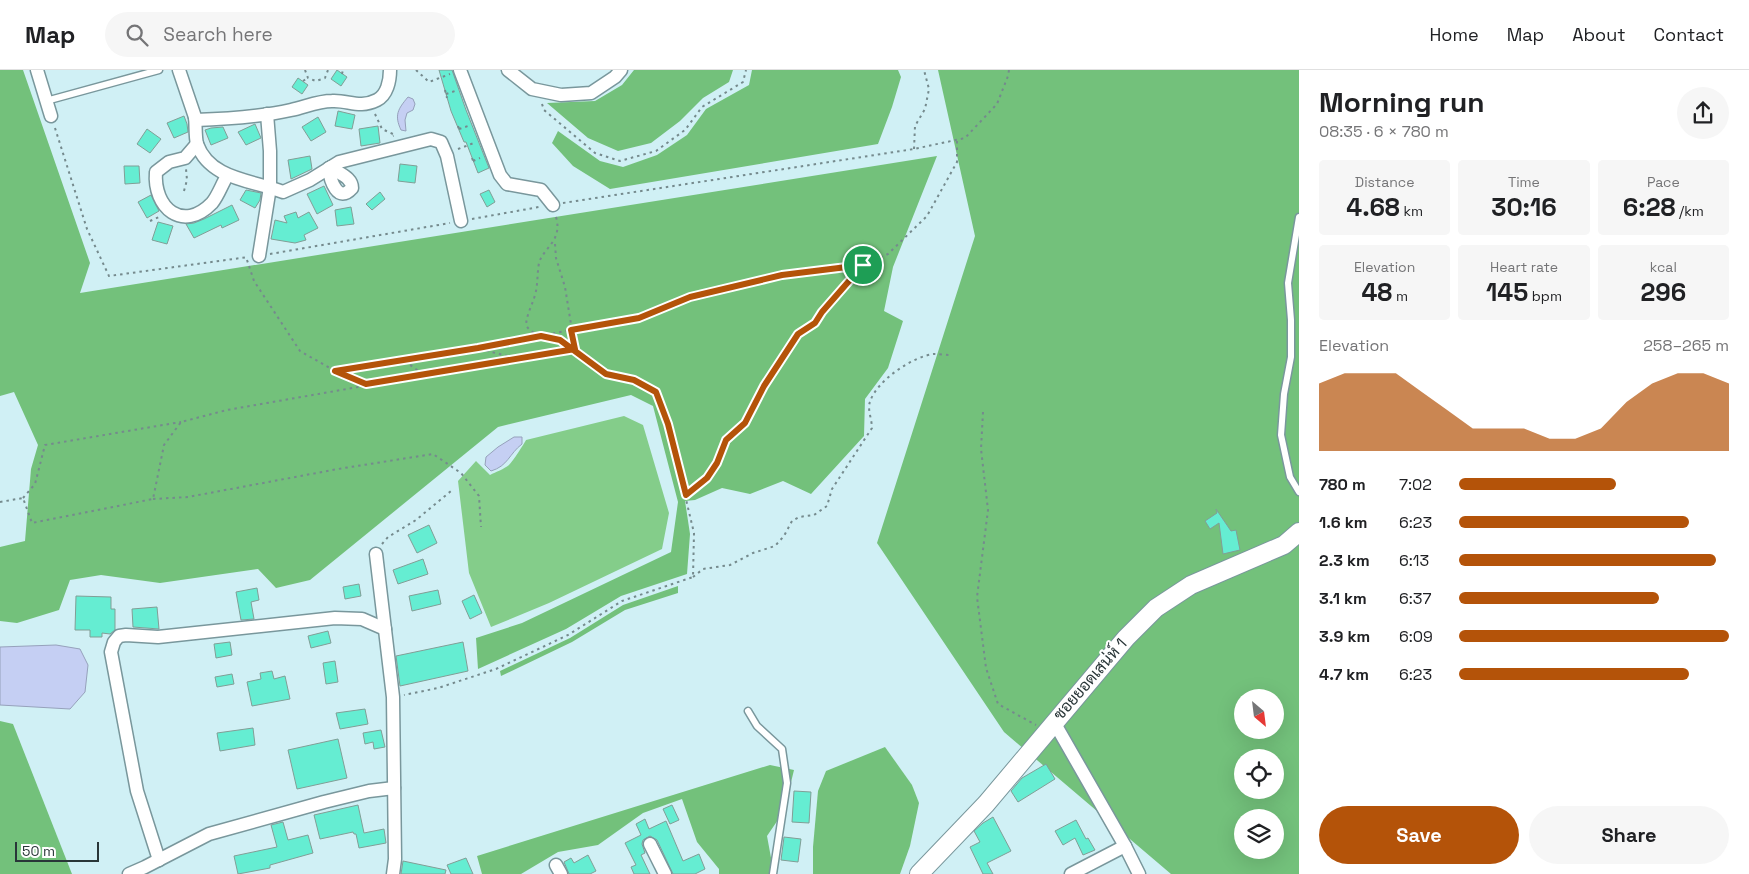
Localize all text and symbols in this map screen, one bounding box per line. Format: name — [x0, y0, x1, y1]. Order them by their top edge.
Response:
search box — [105, 12, 455, 57]
text: Map — [25, 19, 75, 50]
icon: search — [123, 21, 151, 49]
text: Search here — [163, 22, 273, 47]
text: Home — [1430, 23, 1479, 46]
text: Map — [1507, 23, 1544, 46]
text: About — [1572, 23, 1626, 46]
text: Contact — [1654, 23, 1724, 46]
text: Morning run — [1319, 84, 1484, 120]
button: share — [1677, 87, 1729, 139]
text: 08:35 · 6 × 780 m — [1319, 121, 1449, 142]
text: Distance — [1355, 173, 1414, 191]
text: Time — [1508, 173, 1540, 191]
text: Pace — [1647, 173, 1680, 191]
text: 4.68 — [1346, 191, 1400, 223]
text: 30:16 — [1491, 191, 1557, 223]
text: 6:28 — [1623, 191, 1676, 223]
text: km — [1400, 202, 1423, 220]
text: /km — [1676, 202, 1704, 220]
pin — [842, 244, 884, 286]
icon: arrive — [849, 251, 877, 279]
text: Elevation — [1354, 258, 1415, 276]
text: Heart rate — [1490, 258, 1558, 276]
text: kcal — [1650, 258, 1677, 276]
text: 48 — [1361, 276, 1392, 308]
text: 145 — [1486, 276, 1528, 308]
text: 296 — [1640, 276, 1686, 308]
text: m — [1392, 287, 1408, 305]
text: bpm — [1528, 287, 1562, 305]
text: Elevation — [1319, 335, 1389, 356]
text: 258–265 m — [1643, 335, 1729, 356]
text: 780 m — [1319, 474, 1366, 495]
text: 7:02 — [1399, 474, 1432, 495]
text: 1.6 km — [1319, 512, 1367, 533]
text: 6:23 — [1399, 512, 1432, 533]
text: 2.3 km — [1319, 550, 1370, 571]
text: 6:13 — [1399, 550, 1429, 571]
text: 3.1 km — [1319, 588, 1367, 609]
text: 6:37 — [1399, 588, 1432, 609]
text: 3.9 km — [1319, 626, 1370, 647]
text: 6:09 — [1399, 626, 1433, 647]
street label: ซอยยอดเสน่ห์ 1 — [1047, 632, 1131, 724]
text: 4.7 km — [1319, 664, 1369, 685]
text: 6:23 — [1399, 664, 1432, 685]
north arrow — [1234, 689, 1284, 739]
map controls — [1234, 689, 1284, 859]
button: locate — [1234, 749, 1284, 799]
button: Save — [1319, 806, 1519, 864]
button: Share — [1529, 806, 1729, 864]
button: layers — [1234, 809, 1284, 859]
scale bar — [15, 839, 99, 862]
text: 50 m — [22, 842, 55, 860]

